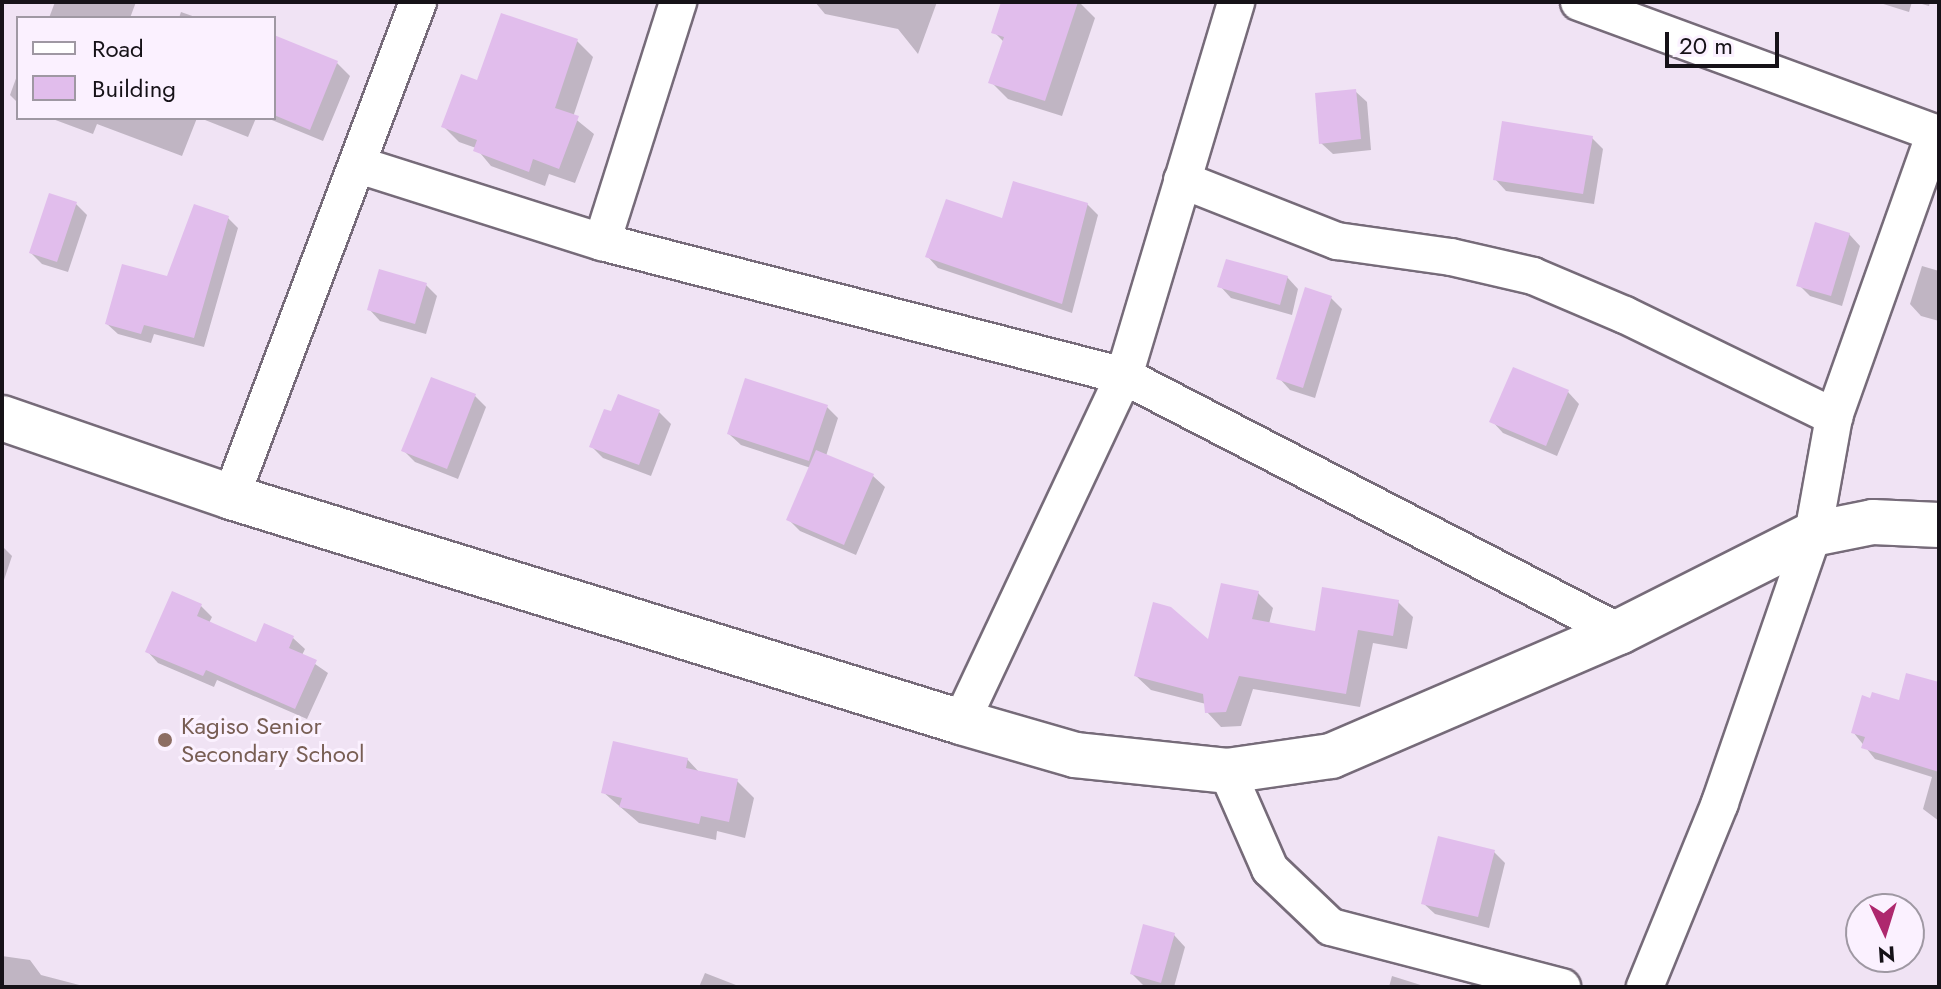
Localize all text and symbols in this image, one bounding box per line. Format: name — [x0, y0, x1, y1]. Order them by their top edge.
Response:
legend — [16, 16, 276, 120]
scale bar — [1669, 16, 1783, 66]
text: 20 m — [1679, 28, 1733, 63]
text: Road — [92, 31, 144, 66]
text: Building — [92, 71, 176, 106]
place label: Kagiso Senior Secondary School — [181, 712, 365, 768]
marker: Kagiso Senior Secondary School — [156, 731, 174, 749]
north arrow — [1845, 893, 1925, 973]
text: N — [1877, 938, 1896, 972]

